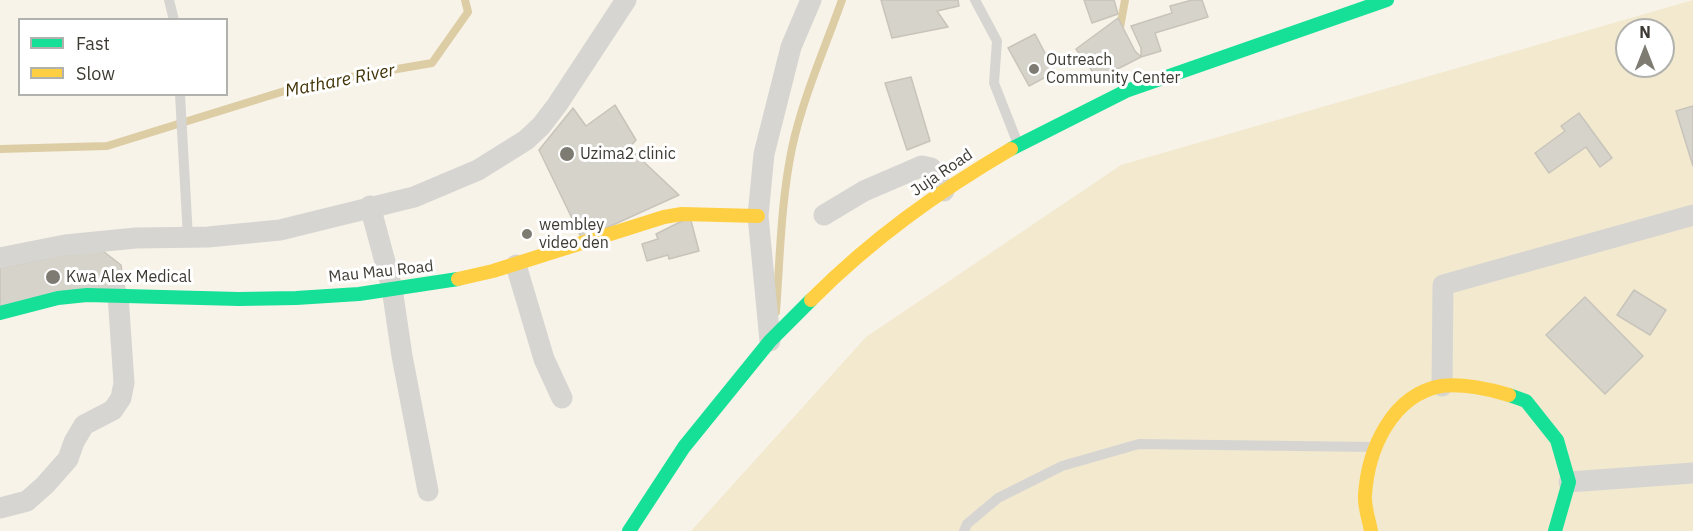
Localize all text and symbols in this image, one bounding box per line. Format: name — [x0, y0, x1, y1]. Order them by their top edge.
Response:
legend — [18, 18, 228, 96]
north arrow — [1615, 18, 1675, 78]
text: N — [1639, 22, 1651, 42]
text: Fast — [76, 32, 110, 55]
place label: Outreach Community Center — [1046, 50, 1180, 88]
water label: Mathare River — [283, 60, 397, 102]
text: Slow — [76, 62, 115, 85]
marker: Outreach Community Center — [1027, 62, 1041, 76]
place label: Uzima2 clinic — [580, 144, 676, 164]
marker: Uzima2 clinic — [558, 145, 576, 163]
street label: Juja Road — [907, 145, 977, 201]
place label: wembley video den — [539, 215, 609, 253]
marker: wembley video den — [520, 227, 534, 241]
street label: Mau Mau Road — [327, 257, 435, 287]
place label: Kwa Alex Medical — [66, 267, 192, 287]
marker: Kwa Alex Medical — [44, 268, 62, 286]

